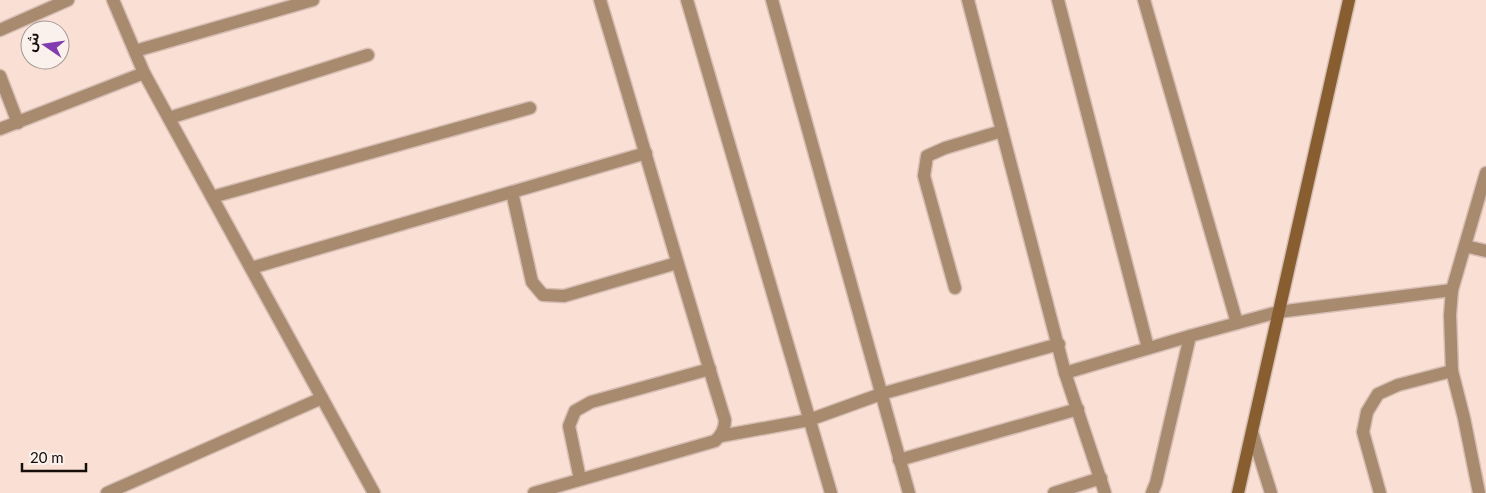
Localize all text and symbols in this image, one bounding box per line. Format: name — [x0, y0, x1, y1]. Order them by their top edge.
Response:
north arrow — [20, 20, 70, 70]
text: ش — [21, 31, 42, 53]
scale bar — [22, 440, 86, 472]
text: 20 m — [30, 448, 64, 466]

